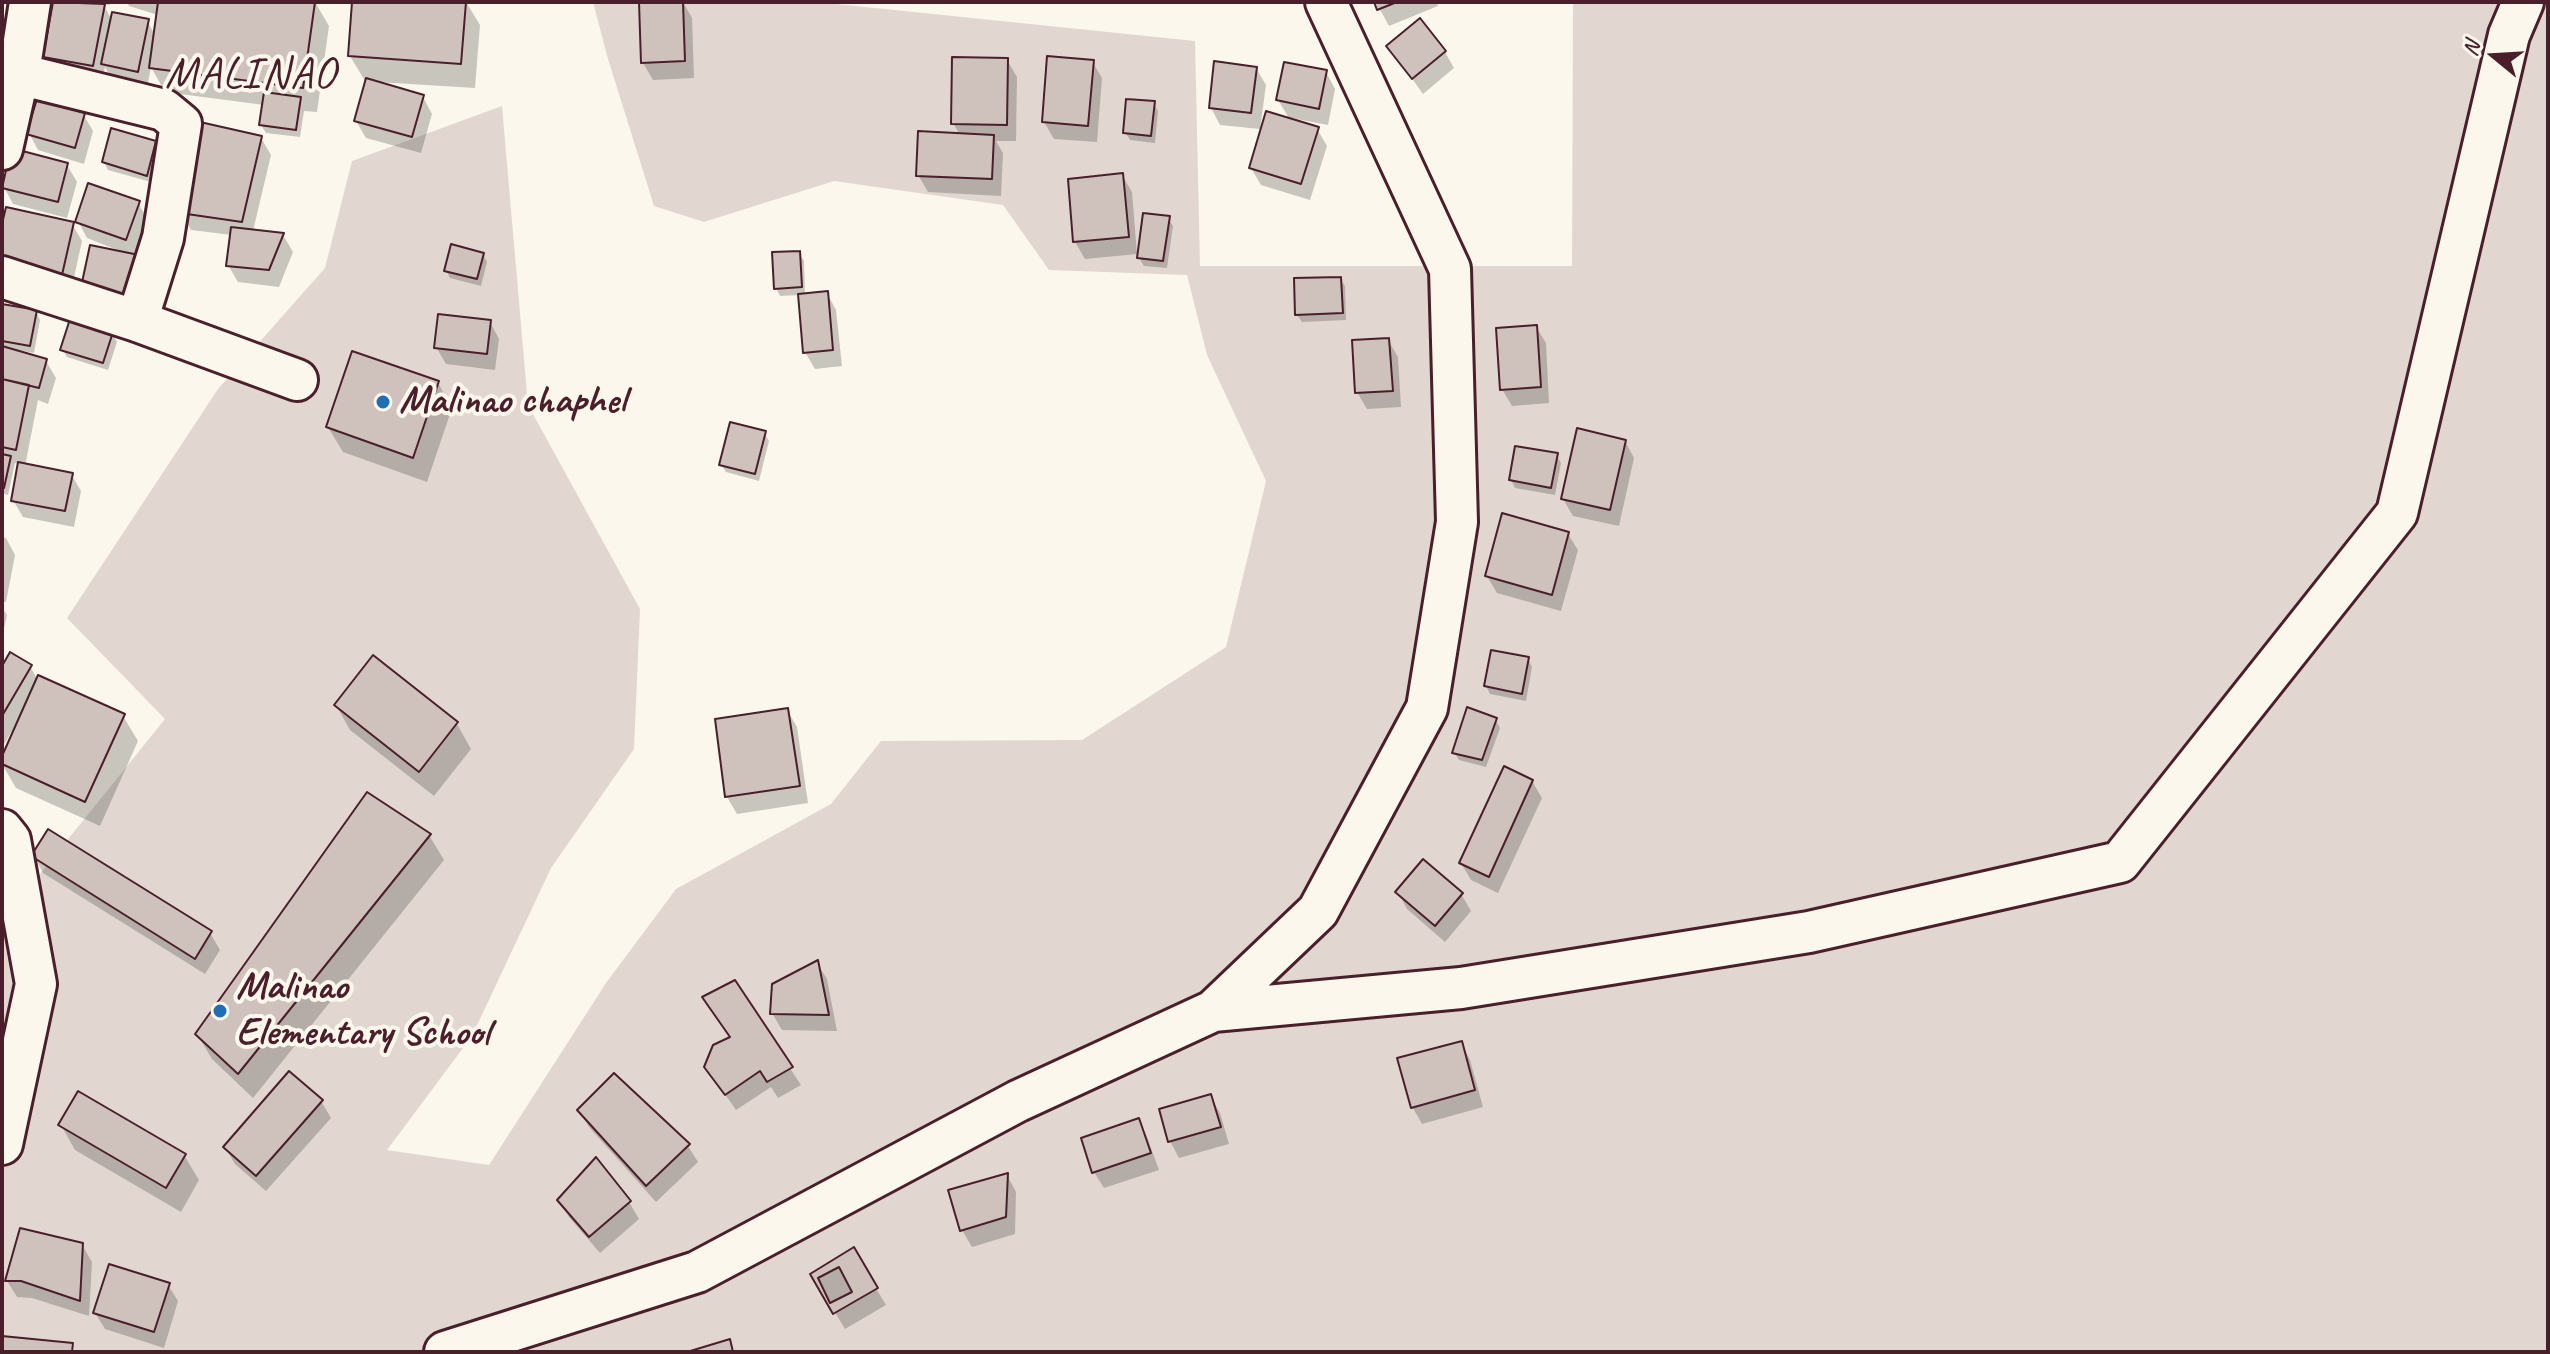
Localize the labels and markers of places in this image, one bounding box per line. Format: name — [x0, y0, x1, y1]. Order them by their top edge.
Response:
place label: Malinao chaphel — [399, 378, 626, 426]
marker: Malinao chaphel — [374, 393, 392, 411]
place label: Malinao Elementary School — [236, 964, 490, 1058]
marker: Malinao Elementary School — [211, 1002, 229, 1020]

